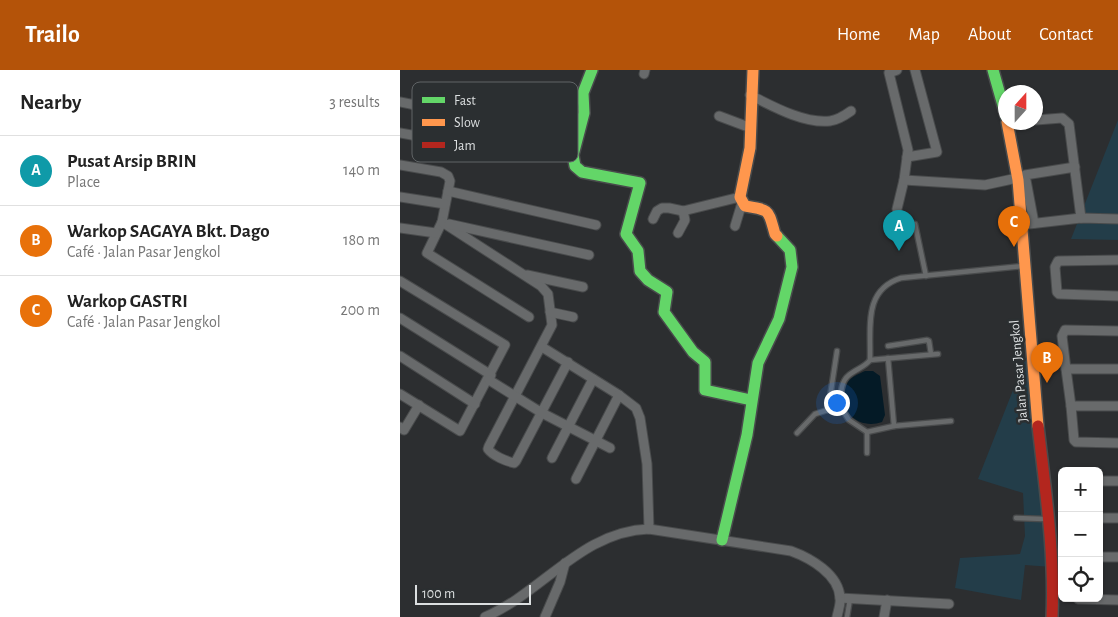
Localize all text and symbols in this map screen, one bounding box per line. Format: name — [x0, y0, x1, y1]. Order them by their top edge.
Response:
text: Trailo — [25, 23, 80, 47]
text: Home — [837, 26, 880, 44]
text: Map — [908, 26, 940, 44]
text: About — [968, 26, 1011, 44]
text: Contact — [1039, 26, 1093, 44]
legend — [412, 82, 578, 162]
north arrow — [998, 85, 1043, 130]
text: Nearby — [20, 92, 81, 113]
text: 3 results — [329, 94, 380, 110]
text: Fast — [454, 94, 476, 108]
text: Slow — [454, 116, 481, 130]
text: Jam — [454, 139, 476, 153]
text: Pusat Arsip BRIN — [67, 152, 197, 171]
text: A — [31, 162, 41, 178]
text: 140 m — [343, 162, 380, 178]
text: Place — [67, 174, 100, 190]
pin: C — [998, 206, 1030, 247]
pin: A — [883, 210, 915, 251]
text: Warkop SAGAYA Bkt. Dago — [67, 222, 270, 241]
text: B — [31, 232, 41, 248]
text: 180 m — [343, 232, 380, 248]
text: Café · Jalan Pasar Jengkol — [67, 244, 221, 260]
text: Warkop GASTRI — [67, 292, 188, 311]
text: C — [32, 302, 40, 318]
text: 200 m — [340, 302, 380, 318]
text: Café · Jalan Pasar Jengkol — [67, 314, 221, 330]
street label: Jalan Pasar Jengkol — [1008, 319, 1030, 423]
pin: B — [1031, 342, 1063, 383]
your location — [824, 390, 850, 416]
map controls — [1058, 467, 1103, 602]
button: + — [1058, 467, 1103, 512]
button: − — [1058, 512, 1103, 557]
button: locate — [1058, 557, 1103, 602]
scale bar — [415, 582, 531, 605]
text: 100 m — [422, 587, 455, 601]

